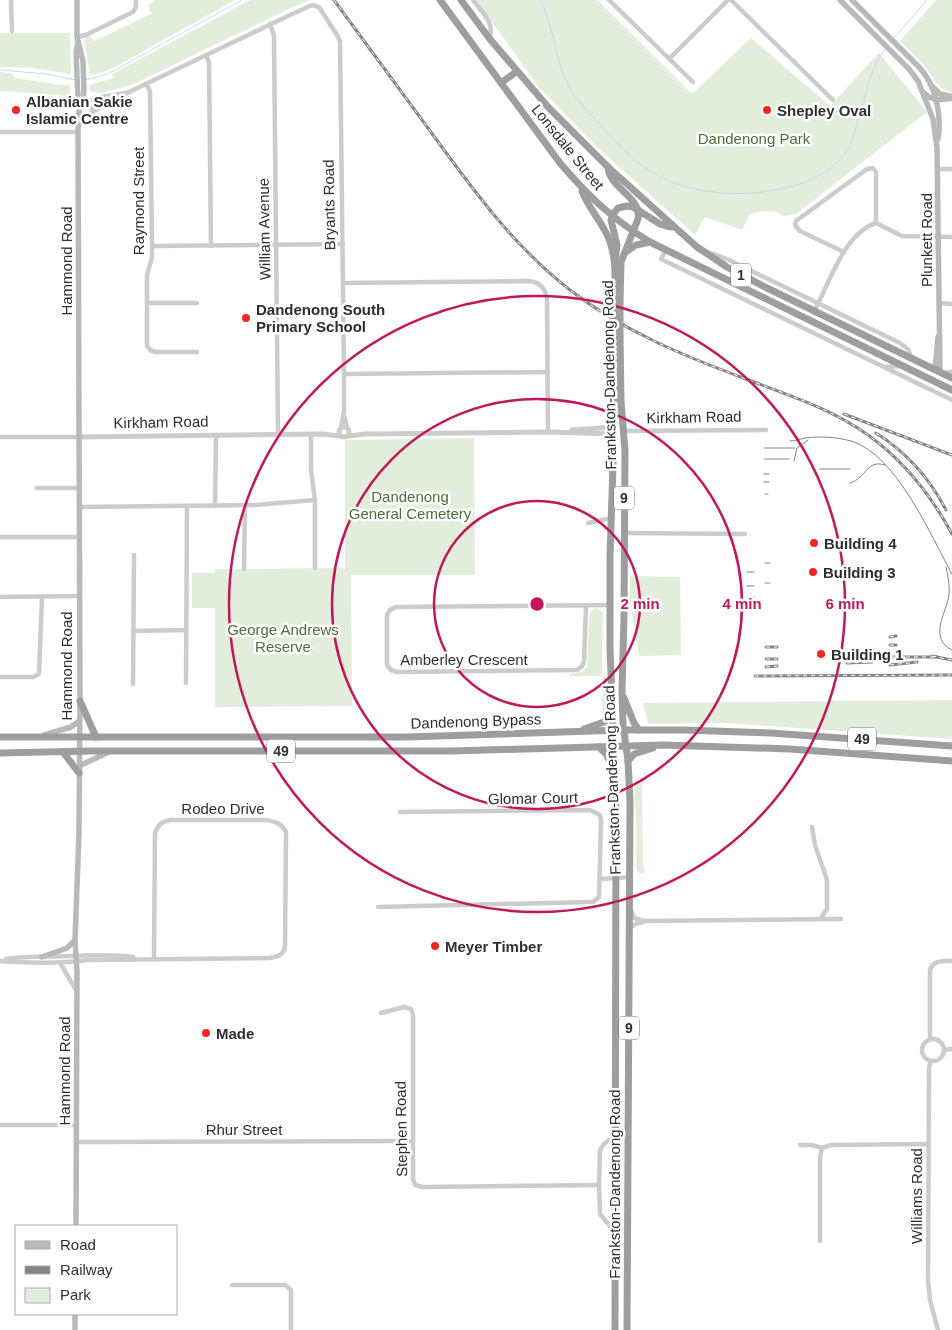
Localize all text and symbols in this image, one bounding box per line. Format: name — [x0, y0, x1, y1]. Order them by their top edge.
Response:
place label: Albanian Sakie Islamic Centre — [26, 93, 133, 127]
street label: Lonsdale Street — [528, 101, 608, 194]
place label: Shepley Oval — [777, 102, 871, 119]
marker: Albanian Sakie Islamic Centre — [10, 104, 22, 116]
marker: Shepley Oval — [761, 104, 773, 116]
park label: Dandenong Park — [698, 130, 811, 147]
street label: Raymond Street — [130, 146, 147, 255]
street label: Bryants Road — [320, 159, 338, 251]
street label: William Avenue — [255, 178, 273, 280]
street label: Plunkett Road — [918, 193, 935, 287]
street label: Hammond Road — [58, 206, 75, 316]
road number: 1 — [731, 264, 751, 286]
street label: Frankston-Dandenong Road — [599, 280, 619, 470]
place label: Dandenong South Primary School — [256, 301, 385, 335]
marker: Dandenong South Primary School — [240, 312, 252, 324]
street label: Kirkham Road — [646, 408, 742, 426]
street label: Kirkham Road — [113, 413, 209, 431]
road number: 9 — [614, 486, 634, 509]
park label: Dandenong General Cemetery — [349, 488, 472, 522]
place label: Building 4 — [824, 535, 897, 552]
marker: Building 4 — [808, 537, 820, 549]
place label: Building 3 — [823, 564, 896, 581]
marker: Building 3 — [807, 566, 819, 578]
centre of rings — [528, 595, 546, 613]
text: 2 min — [620, 595, 660, 612]
text: 4 min — [722, 595, 762, 612]
text: 6 min — [825, 595, 865, 612]
street label: Hammond Road — [58, 611, 75, 721]
park label: George Andrews Reserve — [227, 621, 339, 655]
place label: Building 1 — [831, 646, 904, 663]
marker: Building 1 — [815, 648, 827, 660]
street label: Amberley Crescent — [400, 651, 529, 668]
street label: Frankston-Dandenong Road — [600, 685, 624, 875]
street label: Dandenong Bypass — [410, 710, 542, 732]
road number: 49 — [848, 728, 876, 751]
road number: 49 — [267, 739, 295, 762]
street label: Glomar Court — [488, 789, 579, 807]
street label: Rodeo Drive — [181, 800, 265, 817]
place label: Meyer Timber — [445, 938, 542, 955]
marker: Meyer Timber — [429, 940, 441, 952]
street label: Hammond Road — [56, 1016, 73, 1126]
road number: 9 — [619, 1016, 639, 1040]
place label: Made — [216, 1025, 254, 1042]
marker: Made — [200, 1027, 212, 1039]
street label: Stephen Road — [392, 1081, 410, 1177]
street label: Frankston-Dandenong Road — [606, 1089, 623, 1279]
street label: Rhur Street — [206, 1121, 283, 1138]
street label: Williams Road — [908, 1148, 925, 1244]
legend — [15, 1225, 178, 1315]
text: Road — [60, 1236, 96, 1253]
text: Railway — [60, 1261, 113, 1278]
text: Park — [60, 1286, 91, 1303]

